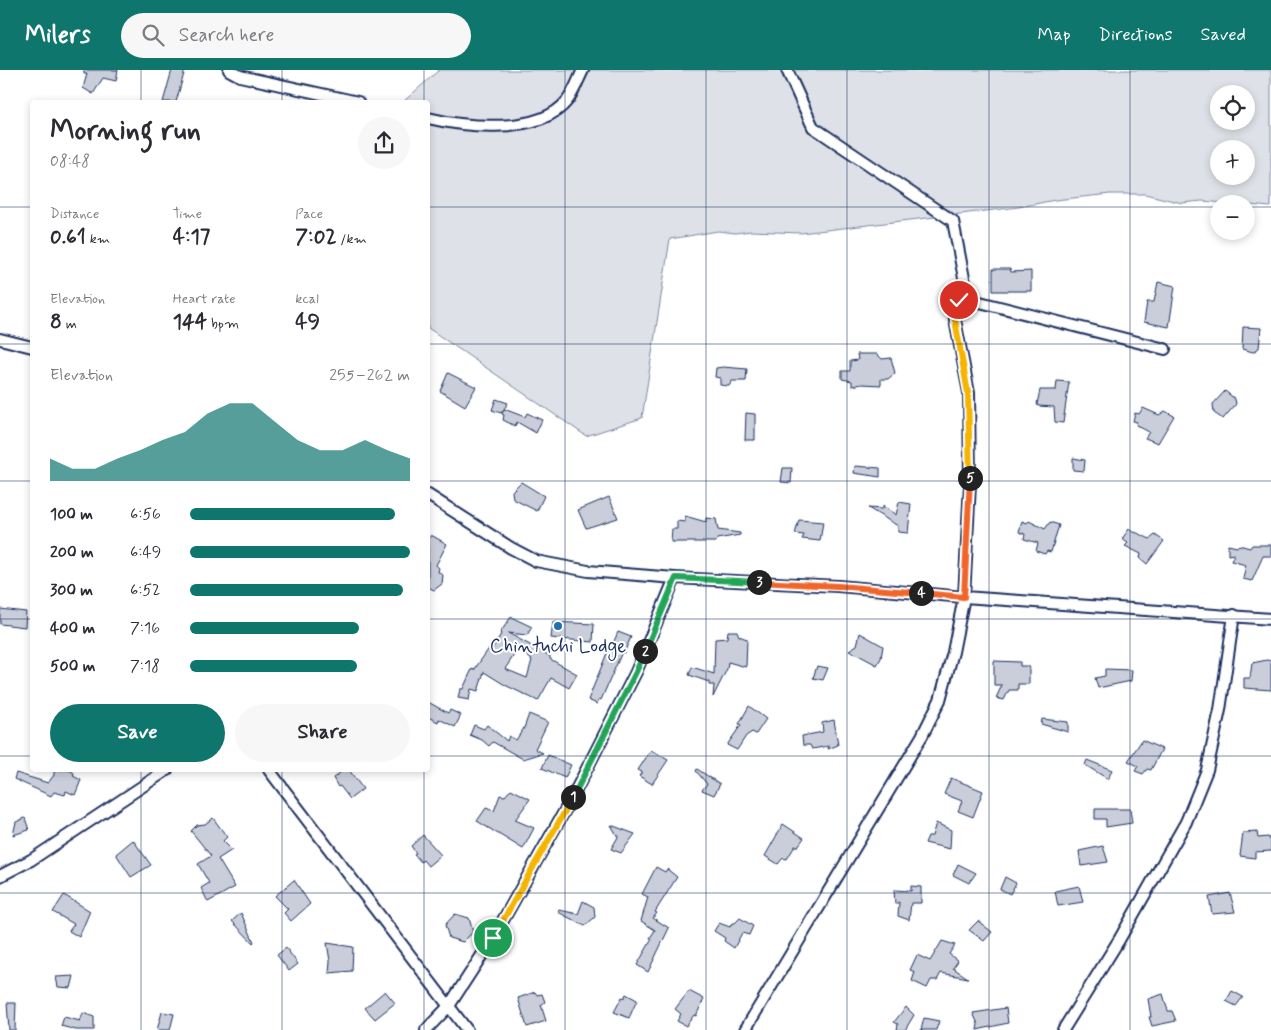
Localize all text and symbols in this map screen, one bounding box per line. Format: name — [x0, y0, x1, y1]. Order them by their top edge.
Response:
search box — [121, 13, 471, 58]
text: Milers — [25, 20, 91, 51]
icon: search — [139, 21, 167, 49]
text: Search here — [179, 23, 274, 48]
text: Map — [1038, 23, 1071, 47]
text: Directions — [1099, 23, 1173, 47]
text: Saved — [1201, 23, 1246, 47]
map controls — [1210, 85, 1255, 240]
button: locate — [1210, 85, 1255, 130]
text: Morning run — [50, 113, 201, 150]
button: share — [358, 117, 410, 169]
button: + — [1210, 140, 1255, 185]
text: 08:48 — [50, 151, 90, 172]
button: − — [1210, 195, 1255, 240]
text: Distance — [50, 205, 99, 223]
text: Time — [173, 205, 202, 223]
text: Pace — [295, 205, 323, 223]
text: 0.61 — [50, 223, 86, 251]
text: 4:17 — [173, 223, 210, 251]
text: 7:02 — [295, 223, 337, 251]
text: km — [86, 230, 110, 248]
text: /km — [337, 230, 367, 248]
pin — [938, 279, 980, 321]
icon: check — [945, 286, 973, 314]
text: Elevation — [50, 290, 105, 308]
text: Heart rate — [173, 290, 236, 308]
text: kcal — [295, 290, 319, 308]
text: 8 — [50, 308, 62, 336]
text: 144 — [173, 308, 207, 336]
text: 49 — [295, 308, 320, 336]
text: m — [62, 315, 77, 333]
text: bpm — [207, 315, 239, 333]
text: Elevation — [50, 365, 113, 386]
text: 255–262 m — [329, 365, 410, 386]
pin: 5 — [958, 466, 982, 490]
text: 5 — [966, 469, 975, 487]
text: 100 m — [50, 504, 93, 525]
text: 6:56 — [130, 504, 161, 525]
text: 200 m — [50, 542, 94, 563]
text: 6:49 — [130, 542, 161, 563]
pin: 3 — [746, 570, 772, 594]
text: 3 — [756, 573, 763, 591]
text: 300 m — [50, 580, 93, 601]
text: 6:52 — [130, 580, 161, 601]
pin: 4 — [908, 580, 934, 606]
text: 4 — [917, 584, 926, 602]
text: 400 m — [50, 618, 95, 639]
text: 7:16 — [130, 618, 160, 639]
marker: Chintuchi Lodge — [552, 620, 564, 632]
place label: Chintuchi Lodge — [490, 634, 626, 661]
pin: 2 — [632, 638, 658, 664]
text: 2 — [642, 642, 649, 660]
text: 500 m — [50, 656, 95, 677]
text: 7:18 — [130, 656, 160, 677]
button: Save — [50, 704, 225, 762]
button: Share — [235, 704, 410, 762]
pin: 1 — [560, 784, 586, 810]
text: 1 — [570, 788, 577, 806]
pin — [472, 917, 514, 959]
icon: arrive — [479, 924, 507, 952]

